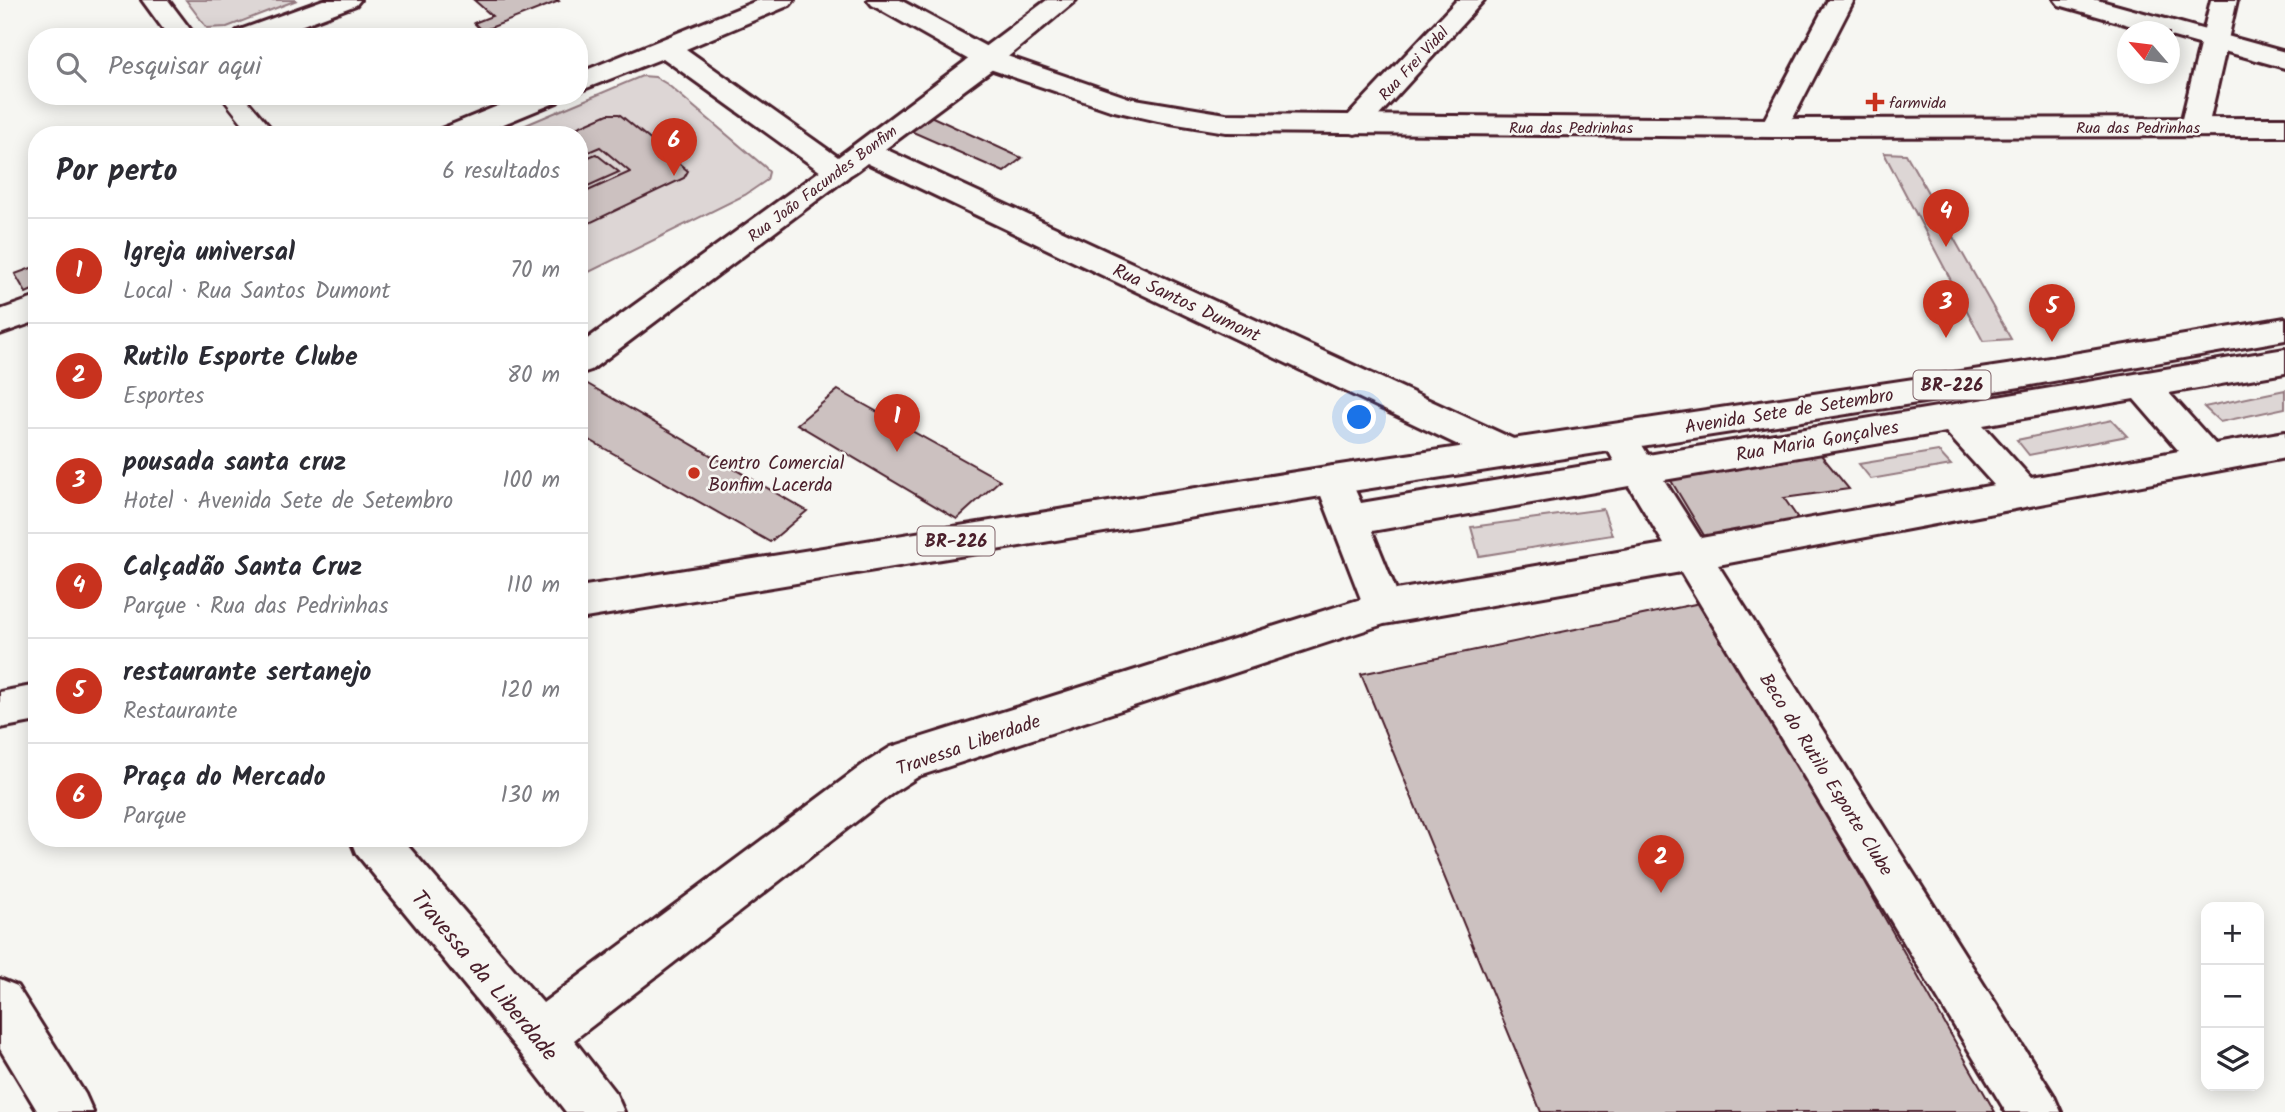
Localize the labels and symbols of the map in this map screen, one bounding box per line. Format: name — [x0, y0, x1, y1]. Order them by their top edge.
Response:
street label: Rua Frei Vidal — [1373, 21, 1455, 107]
north arrow — [2117, 21, 2180, 84]
place label: farmvida — [1889, 91, 1947, 116]
marker: farmvida — [1867, 94, 1883, 110]
street label: Rua das Pedrinhas — [1509, 116, 1633, 141]
street label: Rua das Pedrinhas — [2076, 116, 2200, 141]
pin: 6 — [651, 118, 697, 176]
street label: Rua João Facundes Bonfim — [743, 119, 903, 249]
pin: 4 — [1923, 189, 1969, 247]
street label: Rua Santos Dumont — [1107, 256, 1266, 352]
pin: 3 — [1923, 280, 1969, 338]
pin: 5 — [2029, 284, 2075, 342]
road number: BR-226 — [1913, 370, 1990, 400]
street label: Avenida Sete de Setembro — [1683, 381, 1896, 443]
pin: 1 — [874, 394, 920, 452]
your location — [1342, 400, 1376, 434]
street label: Rua Maria Gonçalves — [1733, 413, 1901, 471]
place label: Centro Comercial Bonfim Lacerda — [708, 449, 845, 501]
marker: Centro Comercial Bonfim Lacerda — [686, 465, 702, 481]
road number: BR-226 — [918, 526, 995, 556]
street label: Beco do Rutilo Esporte Clube — [1750, 668, 1900, 883]
street label: Travessa Liberdade — [892, 707, 1045, 785]
pin: 2 — [1638, 835, 1684, 893]
street label: Travessa da Liberdade — [401, 883, 566, 1070]

